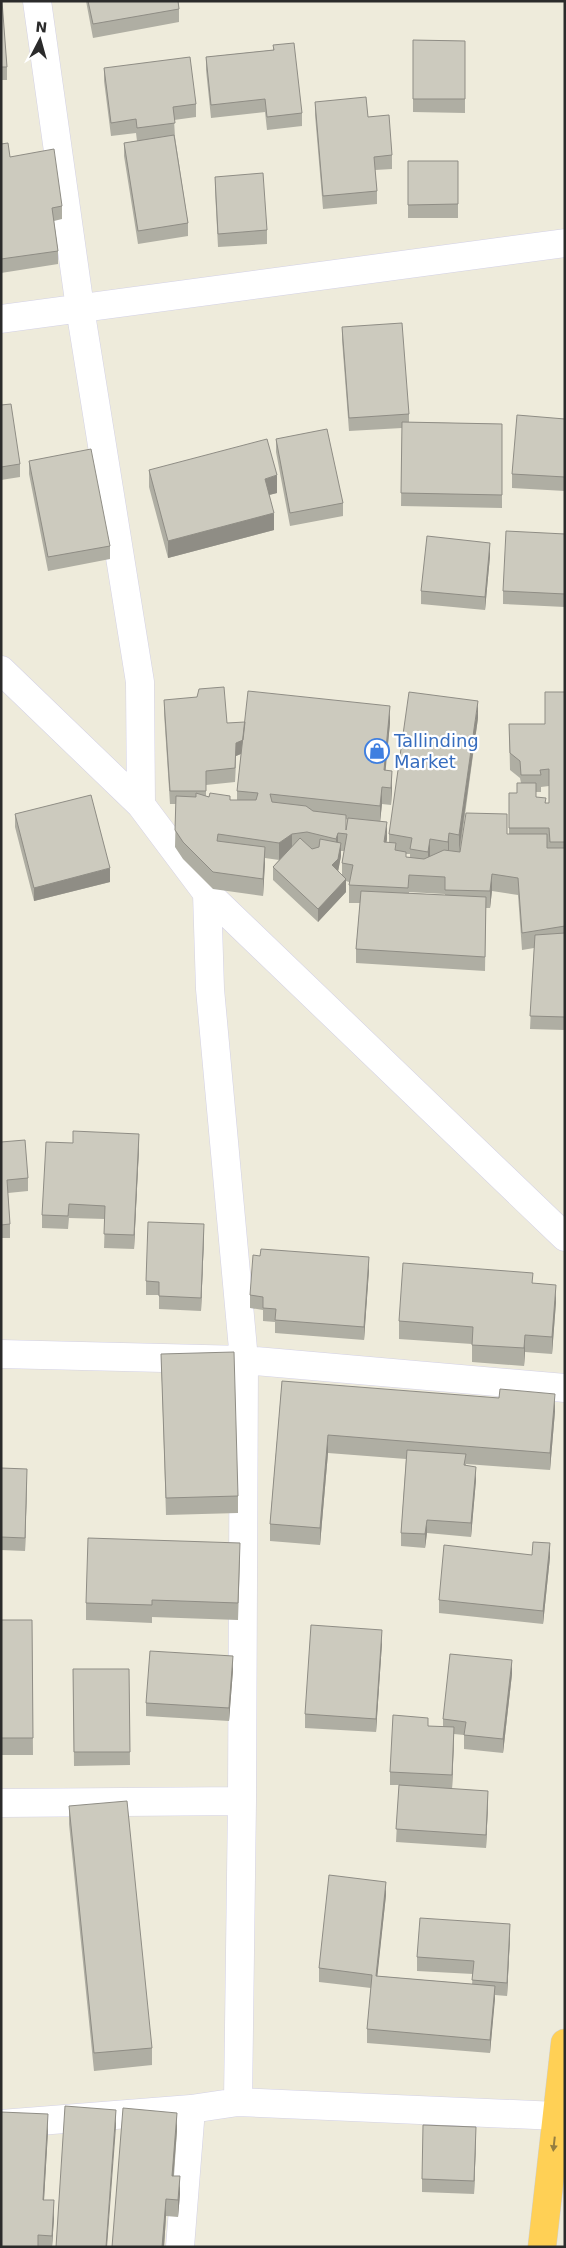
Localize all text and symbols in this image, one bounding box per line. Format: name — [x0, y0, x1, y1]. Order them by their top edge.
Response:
north arrow — [15, 15, 65, 65]
text: N — [35, 19, 48, 36]
place label: Tallinding Market — [393, 730, 479, 772]
shop icon: Tallinding Market — [364, 738, 390, 764]
one-way arrow — [550, 2136, 558, 2152]

